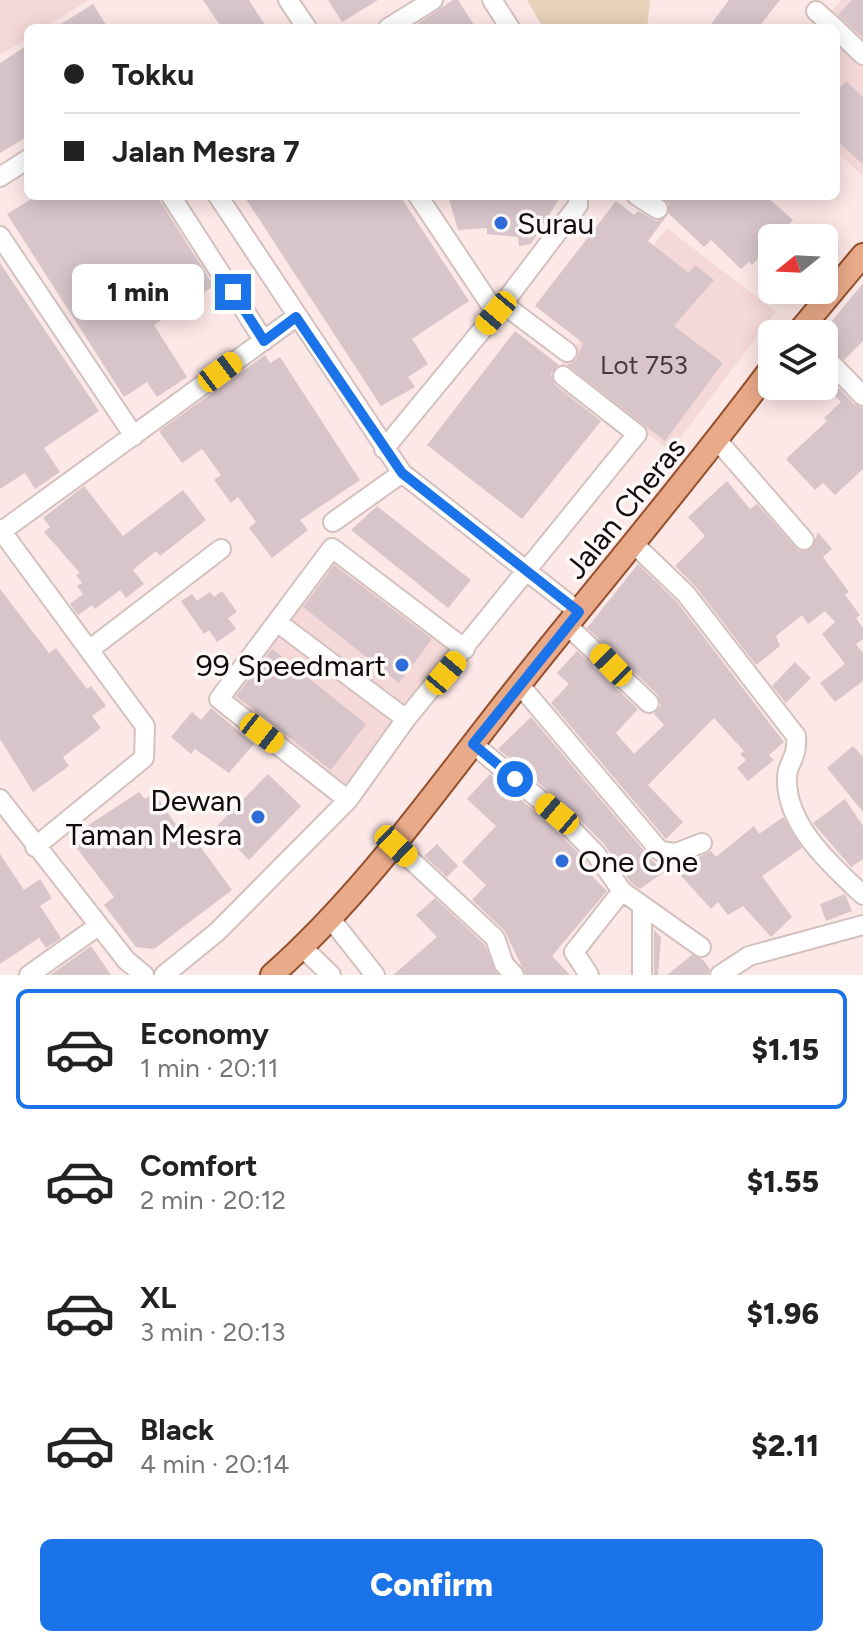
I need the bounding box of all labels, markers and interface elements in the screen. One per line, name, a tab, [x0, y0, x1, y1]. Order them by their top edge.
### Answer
text: Tokku	[112, 56, 194, 93]
text: Jalan Mesra 7	[112, 133, 300, 170]
place label: Surau	[517, 205, 594, 242]
marker: Surau	[492, 214, 510, 232]
north arrow	[758, 224, 838, 304]
map controls	[758, 224, 838, 400]
callout: 1 min	[73, 264, 205, 320]
route end	[215, 274, 251, 310]
text: 1 min	[107, 276, 169, 308]
car	[471, 287, 521, 339]
button: layers	[758, 320, 838, 400]
car	[194, 348, 246, 396]
house number: Lot 753	[600, 349, 688, 381]
street label: Jalan Cheras	[557, 430, 693, 586]
car	[586, 639, 636, 691]
place label: 99 Speedmart	[196, 647, 386, 684]
car	[421, 647, 471, 699]
marker: 99 Speedmart	[393, 656, 411, 674]
car	[236, 709, 288, 757]
route start	[497, 761, 533, 797]
place label: Dewan Taman Mesra	[66, 782, 242, 853]
car	[531, 789, 583, 839]
marker: Dewan Taman Mesra	[249, 808, 267, 826]
car	[370, 821, 422, 871]
place label: One One	[578, 843, 698, 880]
marker: One One	[553, 852, 571, 870]
icon: car	[44, 1013, 116, 1085]
text: Economy	[140, 1015, 269, 1052]
text: $1.15	[751, 1031, 819, 1068]
text: 1 min · 20:11	[140, 1052, 279, 1084]
icon: car	[44, 1145, 116, 1217]
text: Comfort	[140, 1147, 258, 1184]
text: $1.55	[747, 1163, 819, 1200]
text: 2 min · 20:12	[140, 1184, 286, 1216]
icon: car	[44, 1277, 116, 1349]
text: XL	[140, 1279, 176, 1316]
text: $1.96	[747, 1295, 819, 1332]
text: 3 min · 20:13	[140, 1316, 285, 1348]
icon: car	[44, 1409, 116, 1481]
text: Black	[140, 1411, 214, 1448]
text: $2.11	[751, 1427, 819, 1464]
text: 4 min · 20:14	[140, 1448, 289, 1480]
button: Confirm	[40, 1539, 823, 1631]

